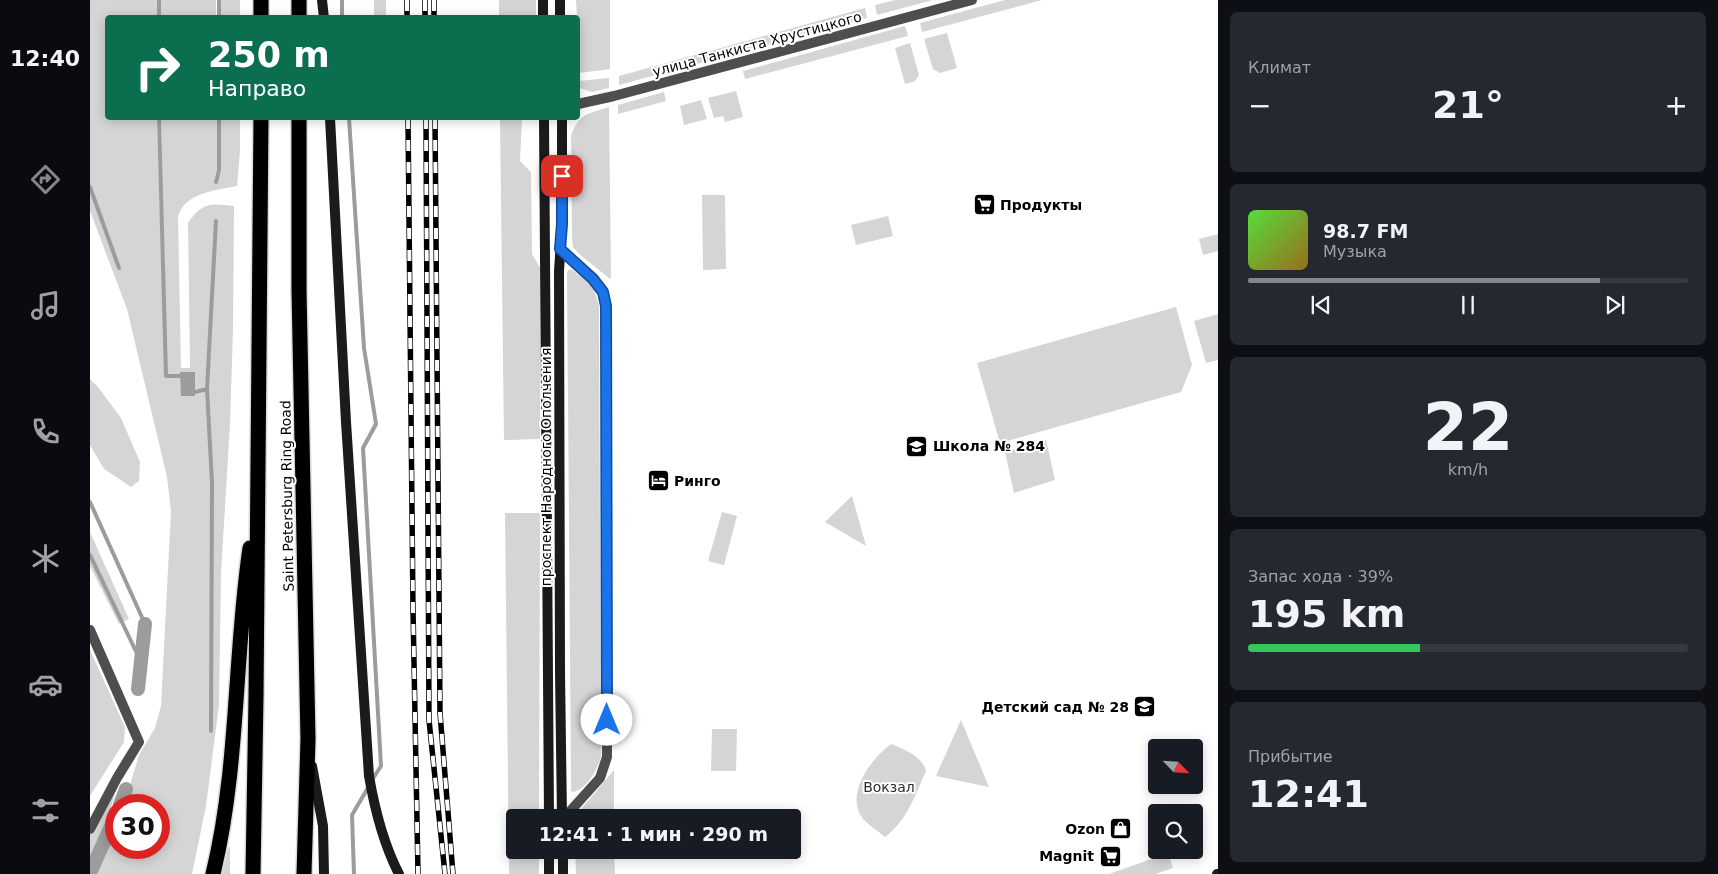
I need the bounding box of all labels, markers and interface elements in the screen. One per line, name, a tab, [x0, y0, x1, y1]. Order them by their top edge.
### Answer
street label: улица Танкиста Хрустицкого	[651, 8, 863, 80]
icon: right	[125, 35, 190, 100]
text: 250 m	[208, 35, 330, 75]
text: 12:40	[10, 46, 80, 71]
text: Климат	[1248, 58, 1311, 77]
text: Направо	[208, 76, 306, 101]
text: 21°	[1432, 83, 1504, 127]
text: −	[1248, 89, 1271, 122]
text: +	[1665, 89, 1688, 122]
pin	[541, 155, 583, 197]
icon: directions	[28, 162, 63, 197]
icon: arrive	[548, 162, 576, 190]
supermarket icon: Продукты	[972, 193, 996, 217]
place label: Продукты	[1000, 197, 1082, 213]
text: 98.7 FM	[1323, 220, 1408, 242]
text: Музыка	[1323, 242, 1387, 261]
icon: music	[28, 288, 63, 323]
icon: previous	[1307, 291, 1335, 319]
icon: pause	[1454, 291, 1482, 319]
icon: next	[1601, 291, 1629, 319]
street label: проспект Народного Ополчения	[538, 348, 554, 586]
text: 22	[1423, 390, 1513, 465]
street label: Saint Petersburg Ring Road	[277, 400, 297, 592]
icon: phone	[28, 414, 63, 449]
school or university icon: Школа № 284	[905, 434, 929, 458]
place label: Школа № 284	[933, 438, 1045, 454]
text: km/h	[1448, 460, 1488, 479]
hotel icon: Ринго	[646, 469, 670, 493]
place label: Ринго	[674, 473, 721, 489]
icon: climate	[28, 541, 63, 576]
text: Запас хода · 39%	[1248, 567, 1393, 586]
text: 195 km	[1248, 592, 1405, 636]
icon: car	[28, 667, 63, 702]
position arrow	[580, 693, 632, 745]
school or university icon: Детский сад № 28	[1133, 695, 1157, 719]
place label: Детский сад № 28	[982, 699, 1129, 715]
north arrow	[1148, 739, 1202, 794]
map controls	[1148, 739, 1203, 859]
text: Прибытие	[1248, 747, 1333, 766]
text: 12:41	[1248, 772, 1369, 816]
park label: Вокзал	[863, 779, 915, 795]
icon: filters	[28, 793, 63, 828]
speed limit sign: 30	[105, 794, 170, 859]
button: search	[1148, 804, 1203, 859]
shop icon: Ozon	[1109, 817, 1133, 841]
place label: Ozon	[1065, 821, 1105, 837]
text: 12:41 · 1 мин · 290 m	[539, 823, 768, 845]
supermarket icon: Magnit	[1098, 844, 1122, 868]
place label: Magnit	[1039, 848, 1094, 864]

